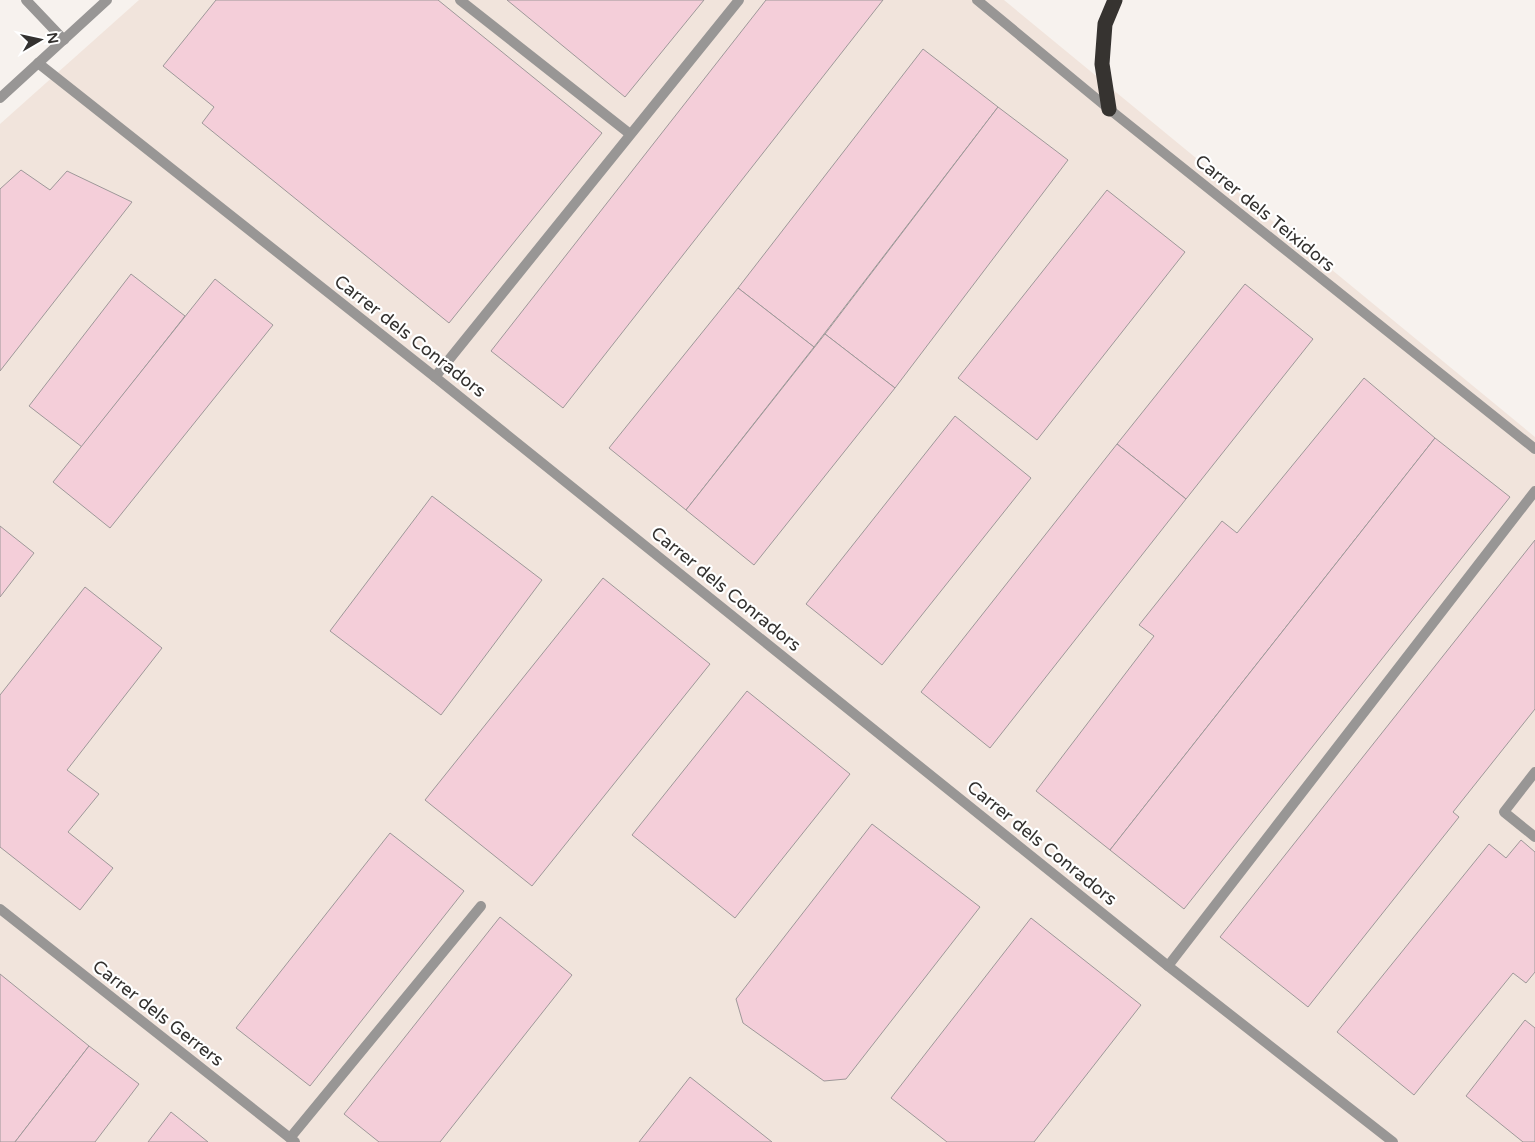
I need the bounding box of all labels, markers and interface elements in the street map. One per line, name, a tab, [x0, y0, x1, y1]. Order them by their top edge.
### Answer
north arrow	[15, 15, 65, 65]
text: N	[43, 31, 62, 45]
street label: Carrer dels Teixidors	[1191, 150, 1339, 276]
street label: Carrer dels Conradors	[330, 270, 490, 402]
street label: Carrer dels Conradors	[647, 522, 805, 656]
street label: Carrer dels Conradors	[963, 776, 1121, 910]
street label: Carrer dels Gerrers	[88, 955, 228, 1071]

